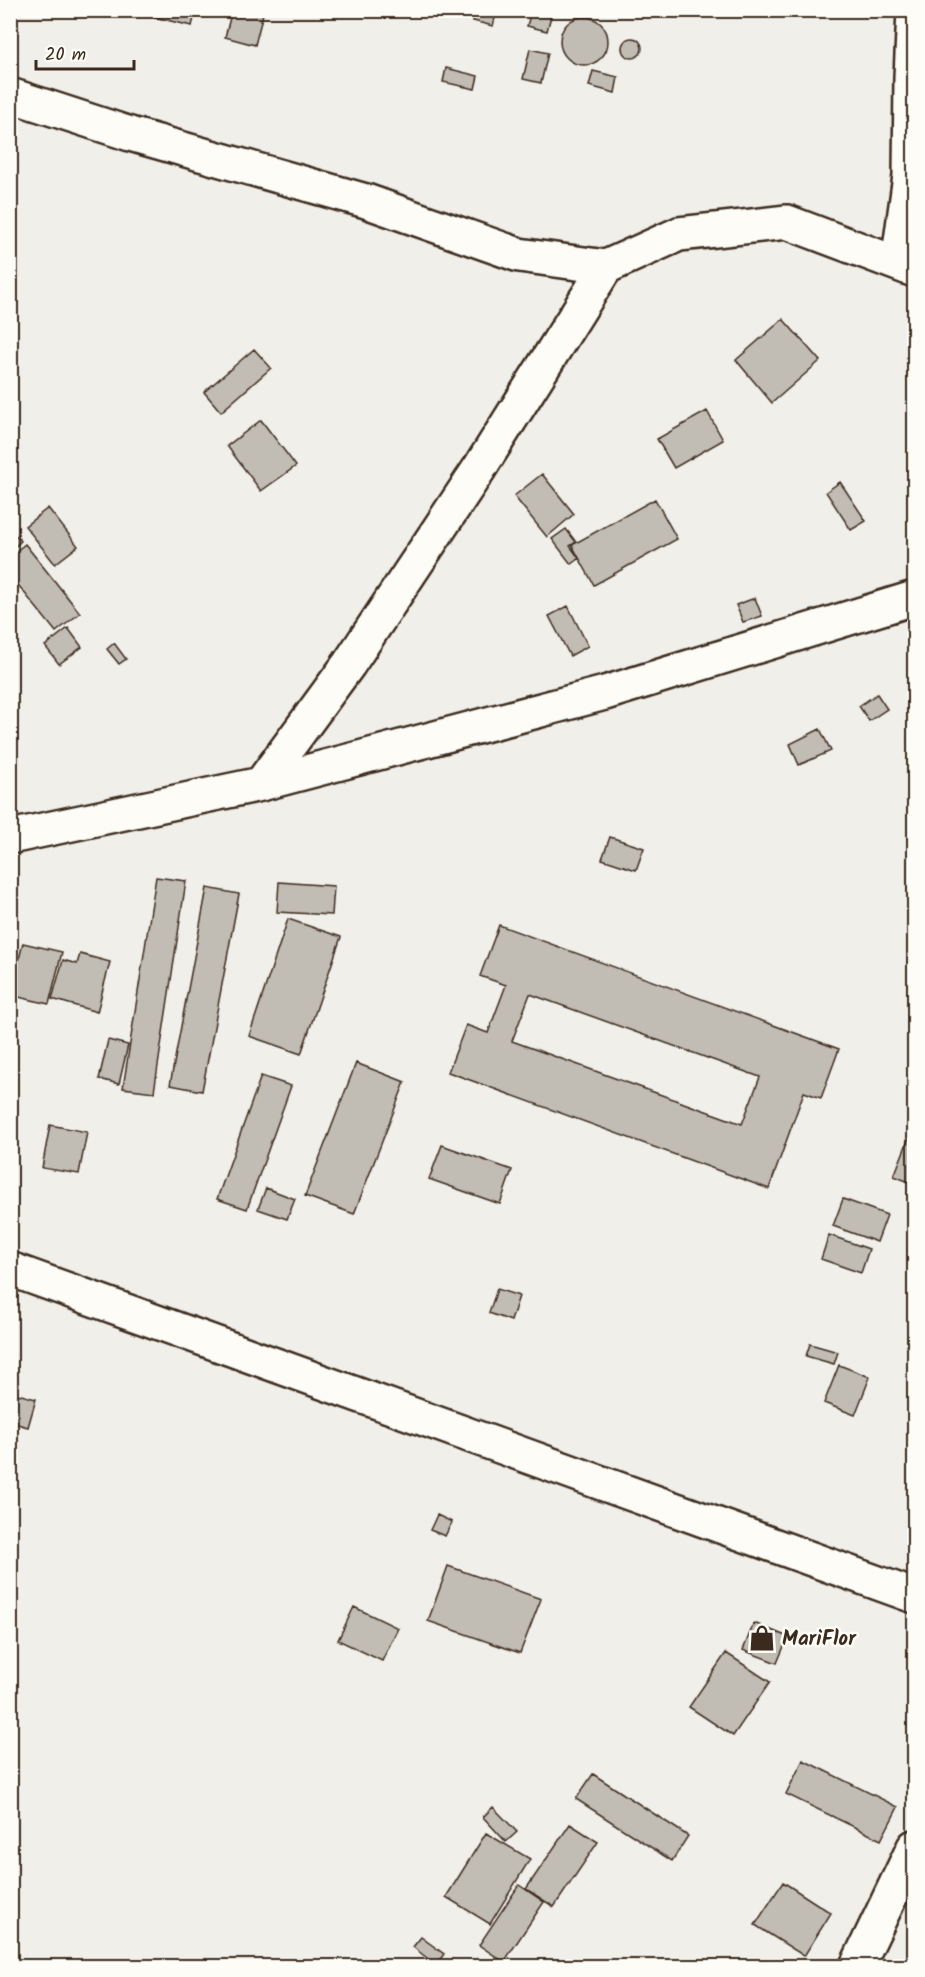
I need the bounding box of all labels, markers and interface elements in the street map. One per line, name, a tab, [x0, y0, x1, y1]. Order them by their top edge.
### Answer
scale bar	[36, 33, 134, 71]
text: 20 m	[45, 41, 86, 70]
shop icon: MariFlor	[747, 1623, 777, 1653]
place label: MariFlor	[782, 1623, 857, 1656]

